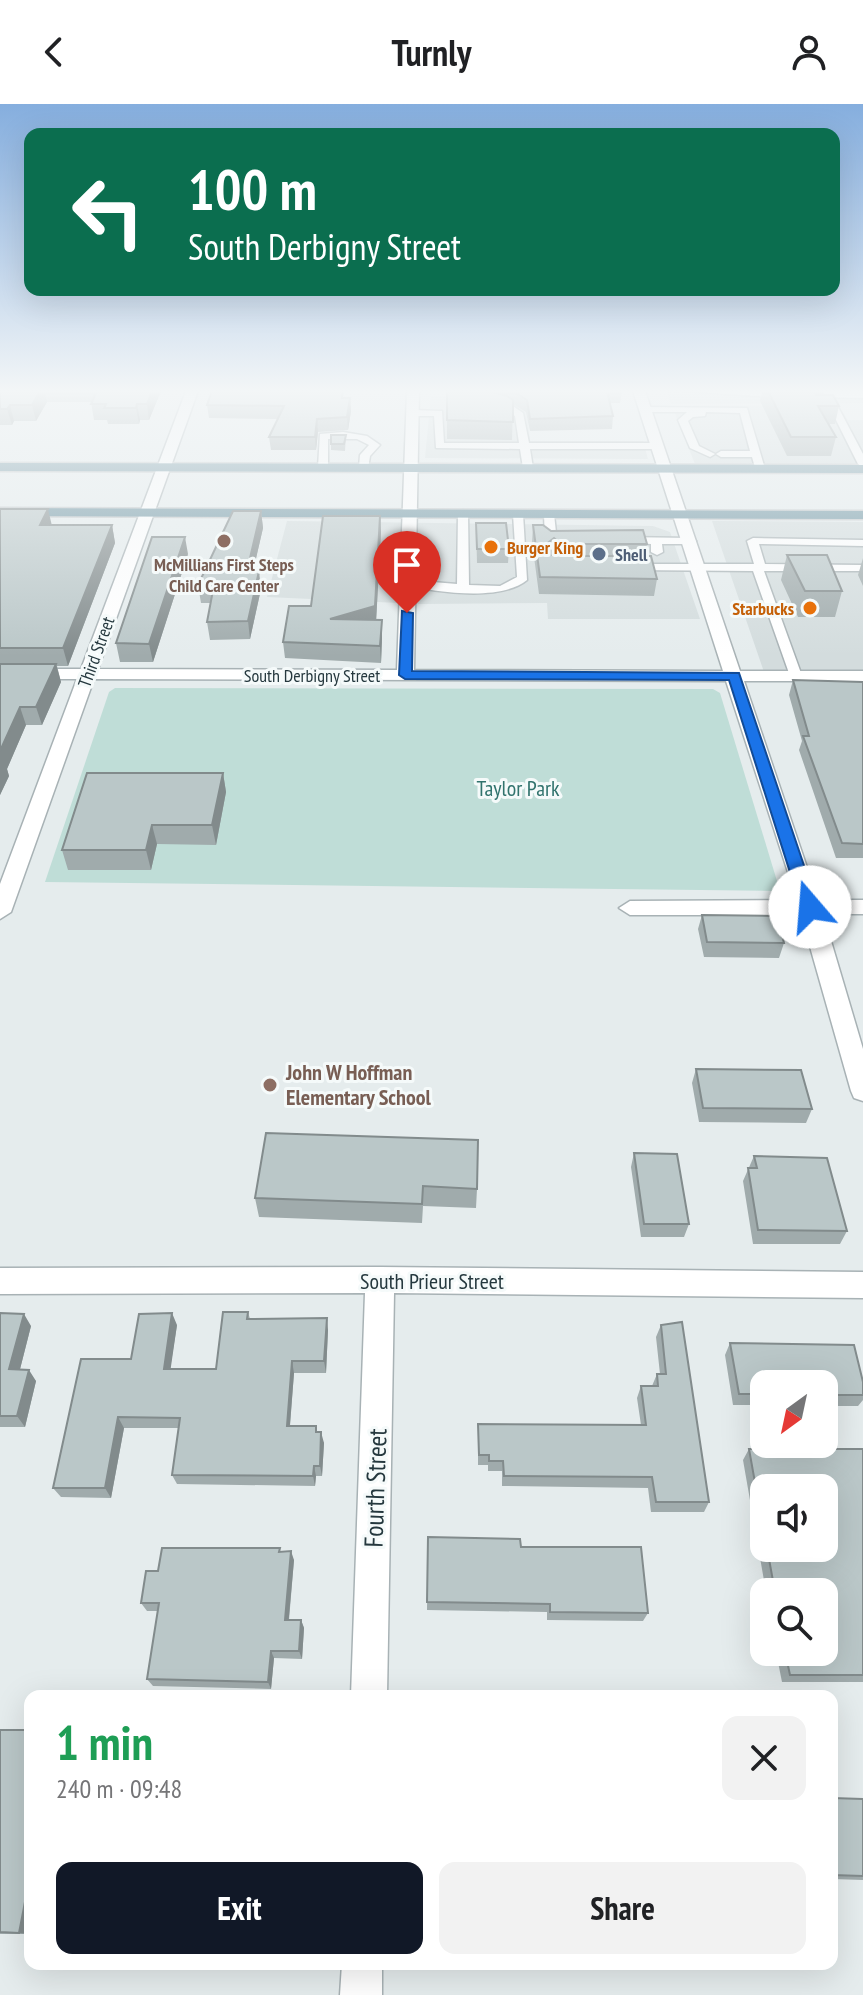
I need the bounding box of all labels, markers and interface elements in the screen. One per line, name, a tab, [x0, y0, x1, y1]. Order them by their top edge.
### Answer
text: Turnly	[392, 29, 471, 76]
icon: back	[32, 30, 76, 74]
icon: person	[787, 30, 831, 74]
text: 100 m	[188, 153, 317, 225]
icon: left	[56, 160, 160, 264]
text: South Derbigny Street	[188, 223, 461, 270]
pin	[373, 531, 441, 613]
marker: McMillians First Steps Child Care Center	[215, 532, 233, 550]
place label: Burger King	[507, 536, 583, 559]
marker: Burger King	[482, 538, 500, 556]
icon: arrive	[385, 543, 429, 587]
place label: Shell	[615, 543, 648, 566]
marker: Shell	[590, 545, 608, 563]
place label: McMillians First Steps Child Care Center	[154, 553, 294, 597]
place label: Starbucks	[732, 597, 794, 620]
marker: Starbucks	[801, 599, 819, 617]
street label: Third Street	[73, 613, 119, 691]
street label: South Derbigny Street	[244, 664, 380, 687]
park label: Taylor Park	[476, 774, 560, 802]
position arrow	[768, 865, 852, 949]
place label: John W Hoffman Elementary School	[285, 1058, 432, 1111]
marker: John W Hoffman Elementary School	[261, 1076, 279, 1094]
street label: South Prieur Street	[360, 1267, 504, 1295]
north arrow	[750, 1370, 838, 1458]
map controls	[750, 1370, 838, 1666]
street label: Fourth Street	[356, 1428, 394, 1548]
button: sound	[750, 1474, 838, 1562]
button: search	[750, 1578, 838, 1666]
text: 1 min	[56, 1711, 153, 1773]
button: close	[722, 1716, 806, 1800]
text: 240 m · 09:48	[56, 1772, 182, 1805]
button: Exit	[56, 1862, 423, 1954]
button: Share	[439, 1862, 806, 1954]

